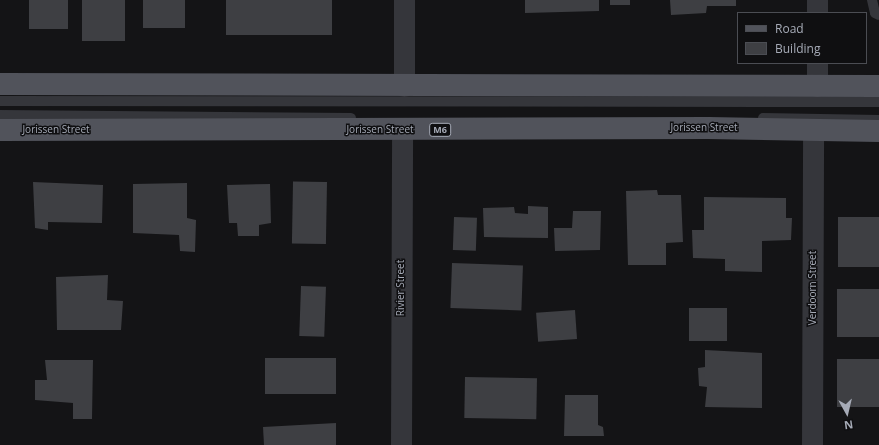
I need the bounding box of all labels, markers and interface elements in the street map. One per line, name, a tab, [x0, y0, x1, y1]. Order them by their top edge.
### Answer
legend	[737, 12, 867, 64]
text: Road	[775, 20, 804, 37]
text: Building	[775, 40, 820, 57]
street label: Jorissen Street	[670, 122, 738, 134]
road number: M6	[429, 123, 451, 137]
street label: Jorissen Street	[22, 124, 90, 136]
street label: Jorissen Street	[346, 124, 414, 136]
street label: Verdoorn Street	[807, 251, 819, 325]
street label: Rivier Street	[395, 260, 407, 316]
north arrow	[827, 393, 867, 433]
text: N	[843, 417, 854, 433]

